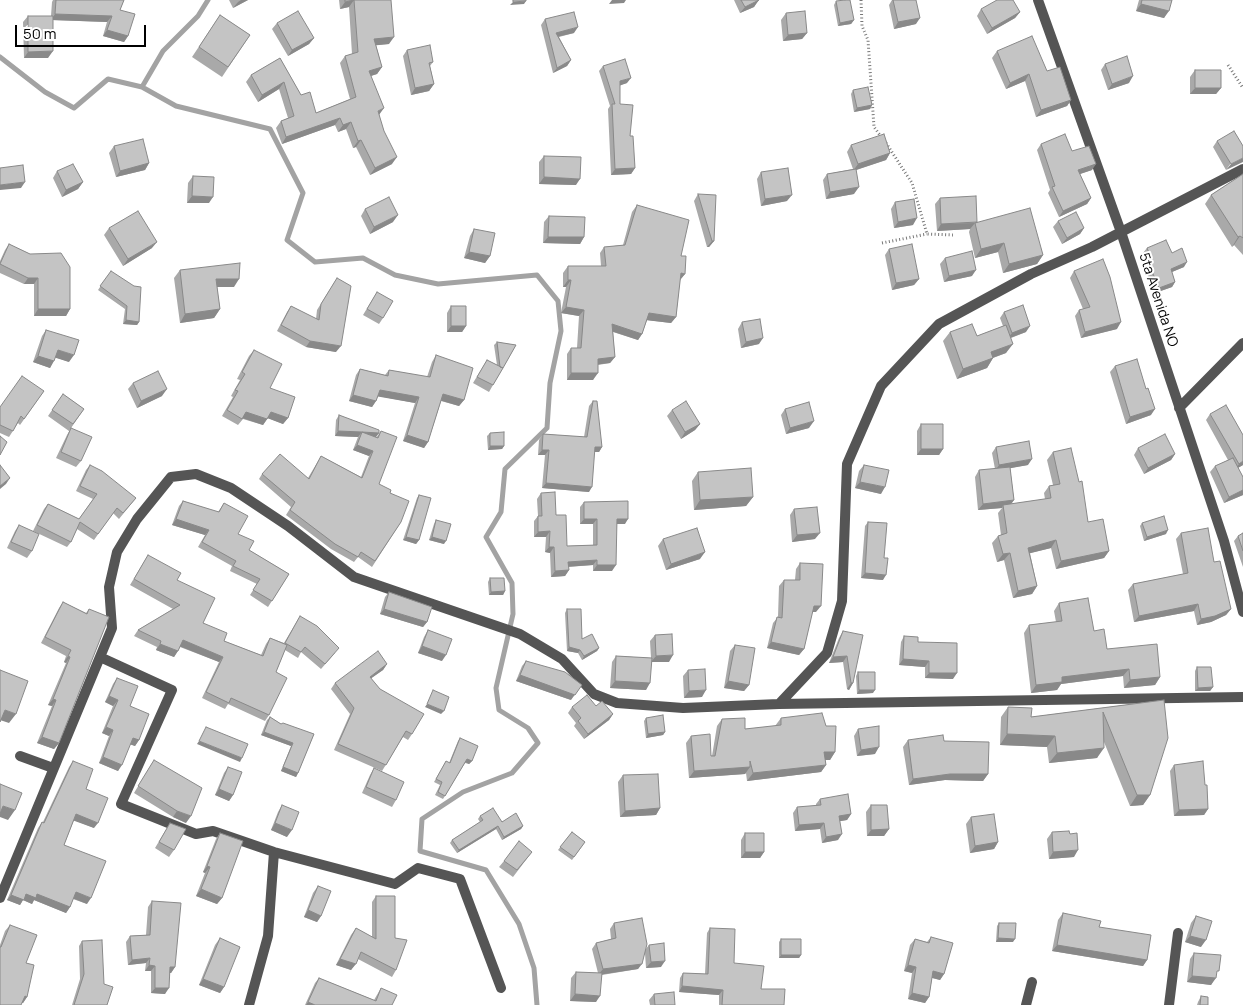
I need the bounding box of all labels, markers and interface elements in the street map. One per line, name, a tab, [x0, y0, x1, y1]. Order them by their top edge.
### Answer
scale bar	[18, 15, 149, 47]
text: 50 m	[23, 23, 57, 44]
street label: 5ta Avenida NO	[1135, 251, 1181, 349]

